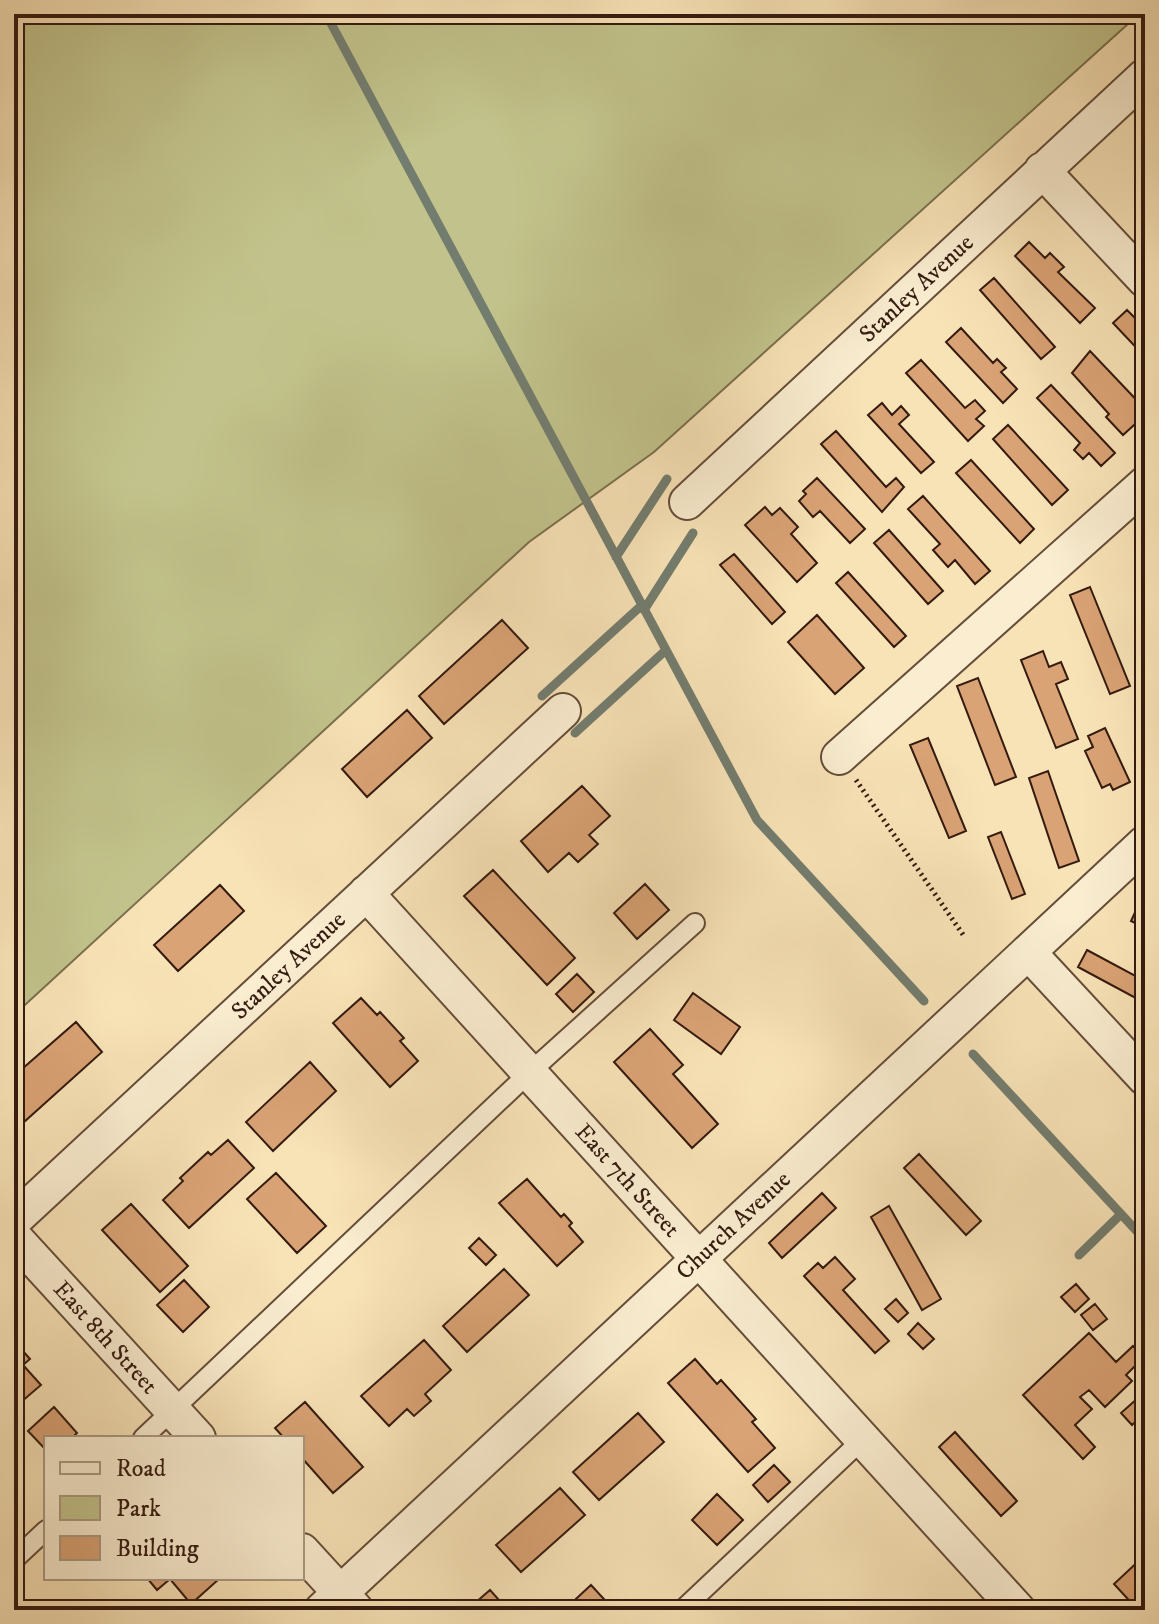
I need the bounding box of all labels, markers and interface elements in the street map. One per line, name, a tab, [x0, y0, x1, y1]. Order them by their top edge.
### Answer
street label: Stanley Avenue	[853, 228, 980, 349]
street label: Stanley Avenue	[225, 905, 352, 1026]
street label: East 7th Street	[568, 1118, 686, 1244]
street label: Church Avenue	[670, 1165, 797, 1287]
street label: East 8th Street	[47, 1275, 164, 1401]
legend	[44, 1436, 304, 1580]
text: Road	[116, 1454, 166, 1484]
text: Park	[116, 1494, 161, 1524]
text: Building	[116, 1534, 199, 1564]

